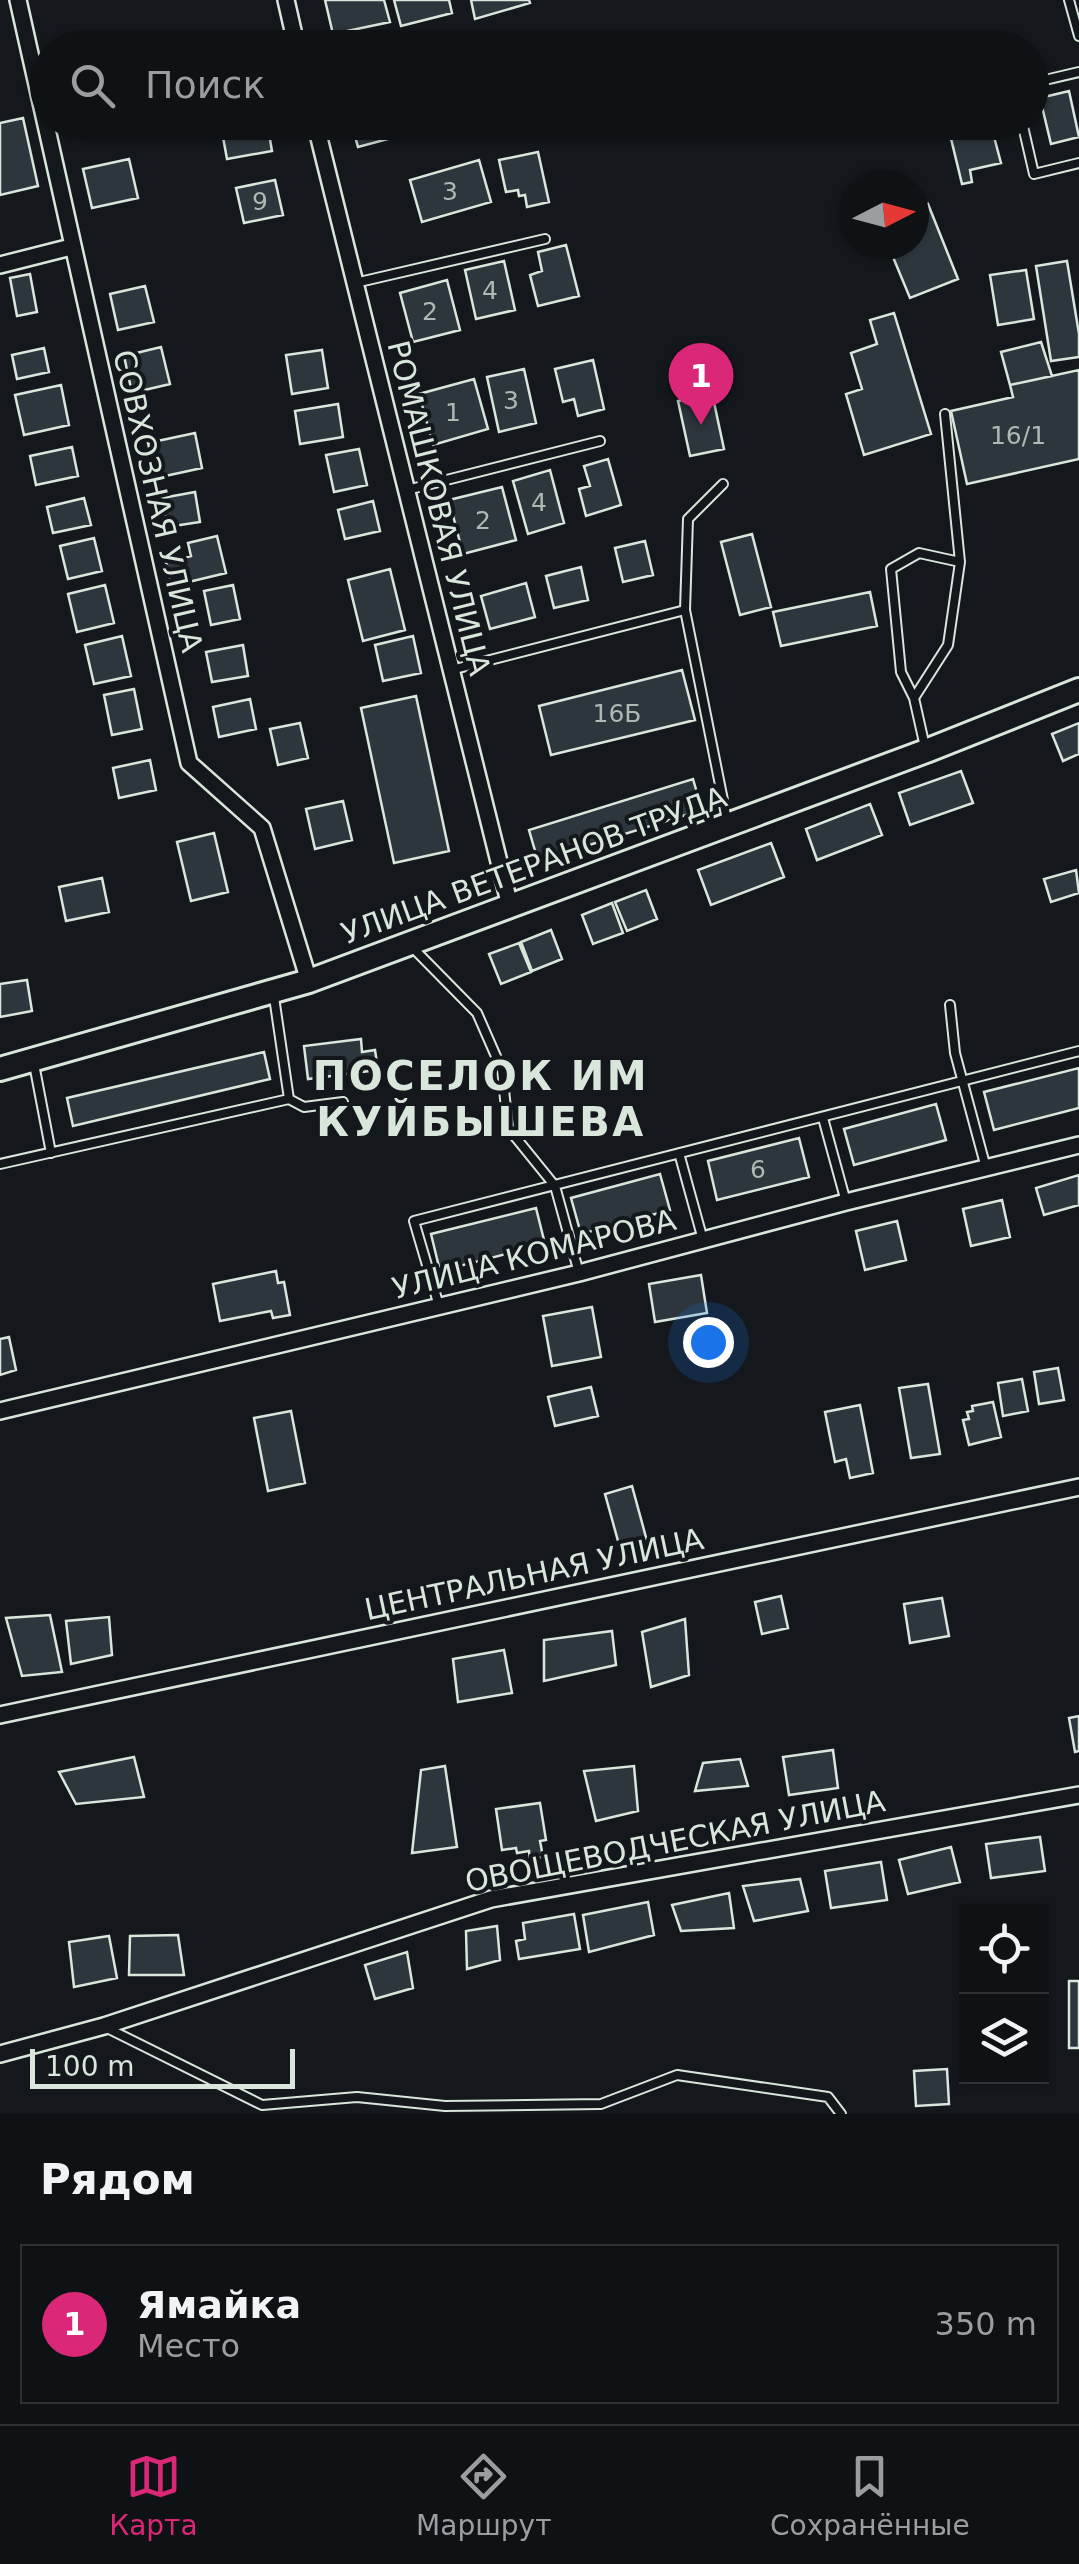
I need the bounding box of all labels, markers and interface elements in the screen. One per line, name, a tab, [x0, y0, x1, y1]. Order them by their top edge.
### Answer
search box	[30, 30, 1049, 140]
icon: search	[65, 58, 120, 113]
text: Поиск	[145, 63, 265, 107]
north arrow	[839, 170, 929, 260]
house number: 3	[442, 177, 458, 206]
house number: 9	[252, 187, 268, 216]
house number: 4	[482, 276, 498, 305]
house number: 2	[422, 297, 438, 326]
street label: РОМАШКОВАЯ УЛИЦА	[380, 337, 498, 679]
pin: 1	[668, 342, 734, 425]
street label: СОВХОЗНАЯ УЛИЦА	[106, 346, 210, 656]
house number: 3	[503, 386, 519, 415]
house number: 1	[445, 398, 461, 427]
house number: 16/1	[990, 421, 1046, 450]
house number: 4	[531, 488, 547, 517]
house number: 2	[475, 506, 491, 535]
house number: 16Б	[593, 699, 641, 728]
street label: УЛИЦА ВЕТЕРАНОВ ТРУДА	[337, 779, 732, 951]
district label: ПОСЕЛОК ИМ КУЙБЫШЕВА	[313, 1053, 649, 1145]
house number: 6	[750, 1155, 766, 1184]
street label: УЛИЦА КОМАРОВА	[389, 1202, 680, 1306]
your location	[683, 1317, 734, 1368]
street label: ЦЕНТРАЛЬНАЯ УЛИЦА	[361, 1521, 707, 1627]
street label: ОВОЩЕВОДЧЕСКАЯ УЛИЦА	[462, 1783, 888, 1899]
map controls	[959, 1904, 1049, 2084]
button: locate	[959, 1904, 1049, 1994]
button: layers	[959, 1994, 1049, 2084]
scale bar	[30, 2044, 295, 2088]
text: 100 m	[45, 2050, 135, 2083]
text: Рядом	[40, 2155, 195, 2204]
text: Ямайка	[137, 2283, 301, 2327]
text: 1	[63, 2305, 86, 2343]
text: 350 m	[935, 2305, 1037, 2343]
text: Место	[137, 2327, 240, 2365]
tab: Карта	[109, 2449, 198, 2542]
tab: Маршрут	[416, 2449, 551, 2542]
tab: Сохранённые	[770, 2449, 970, 2542]

